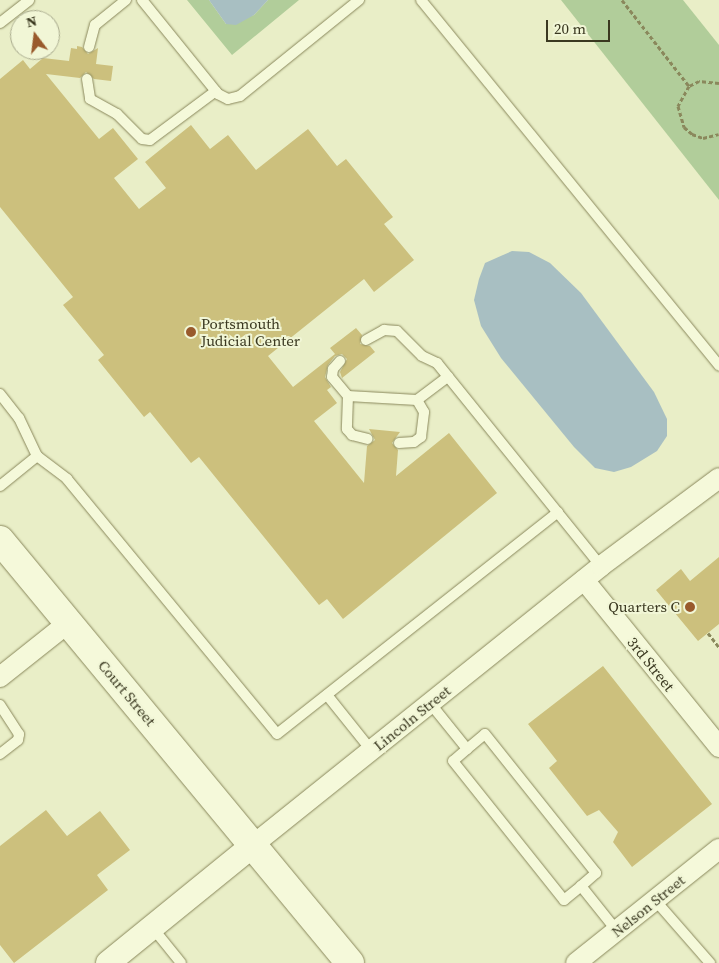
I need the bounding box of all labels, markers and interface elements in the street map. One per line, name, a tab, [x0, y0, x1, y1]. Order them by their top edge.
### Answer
north arrow	[10, 10, 60, 60]
text: N	[24, 10, 39, 32]
scale bar	[549, 10, 613, 42]
text: 20 m	[554, 18, 586, 39]
place label: Portsmouth Judicial Center	[201, 314, 300, 349]
marker: Portsmouth Judicial Center	[185, 326, 197, 338]
place label: Quarters C	[608, 598, 680, 616]
marker: Quarters C	[684, 601, 696, 613]
street label: 3rd Street	[624, 633, 678, 695]
street label: Court Street	[94, 657, 160, 729]
street label: Lincoln Street	[370, 682, 454, 754]
street label: Nelson Street	[608, 871, 688, 941]

